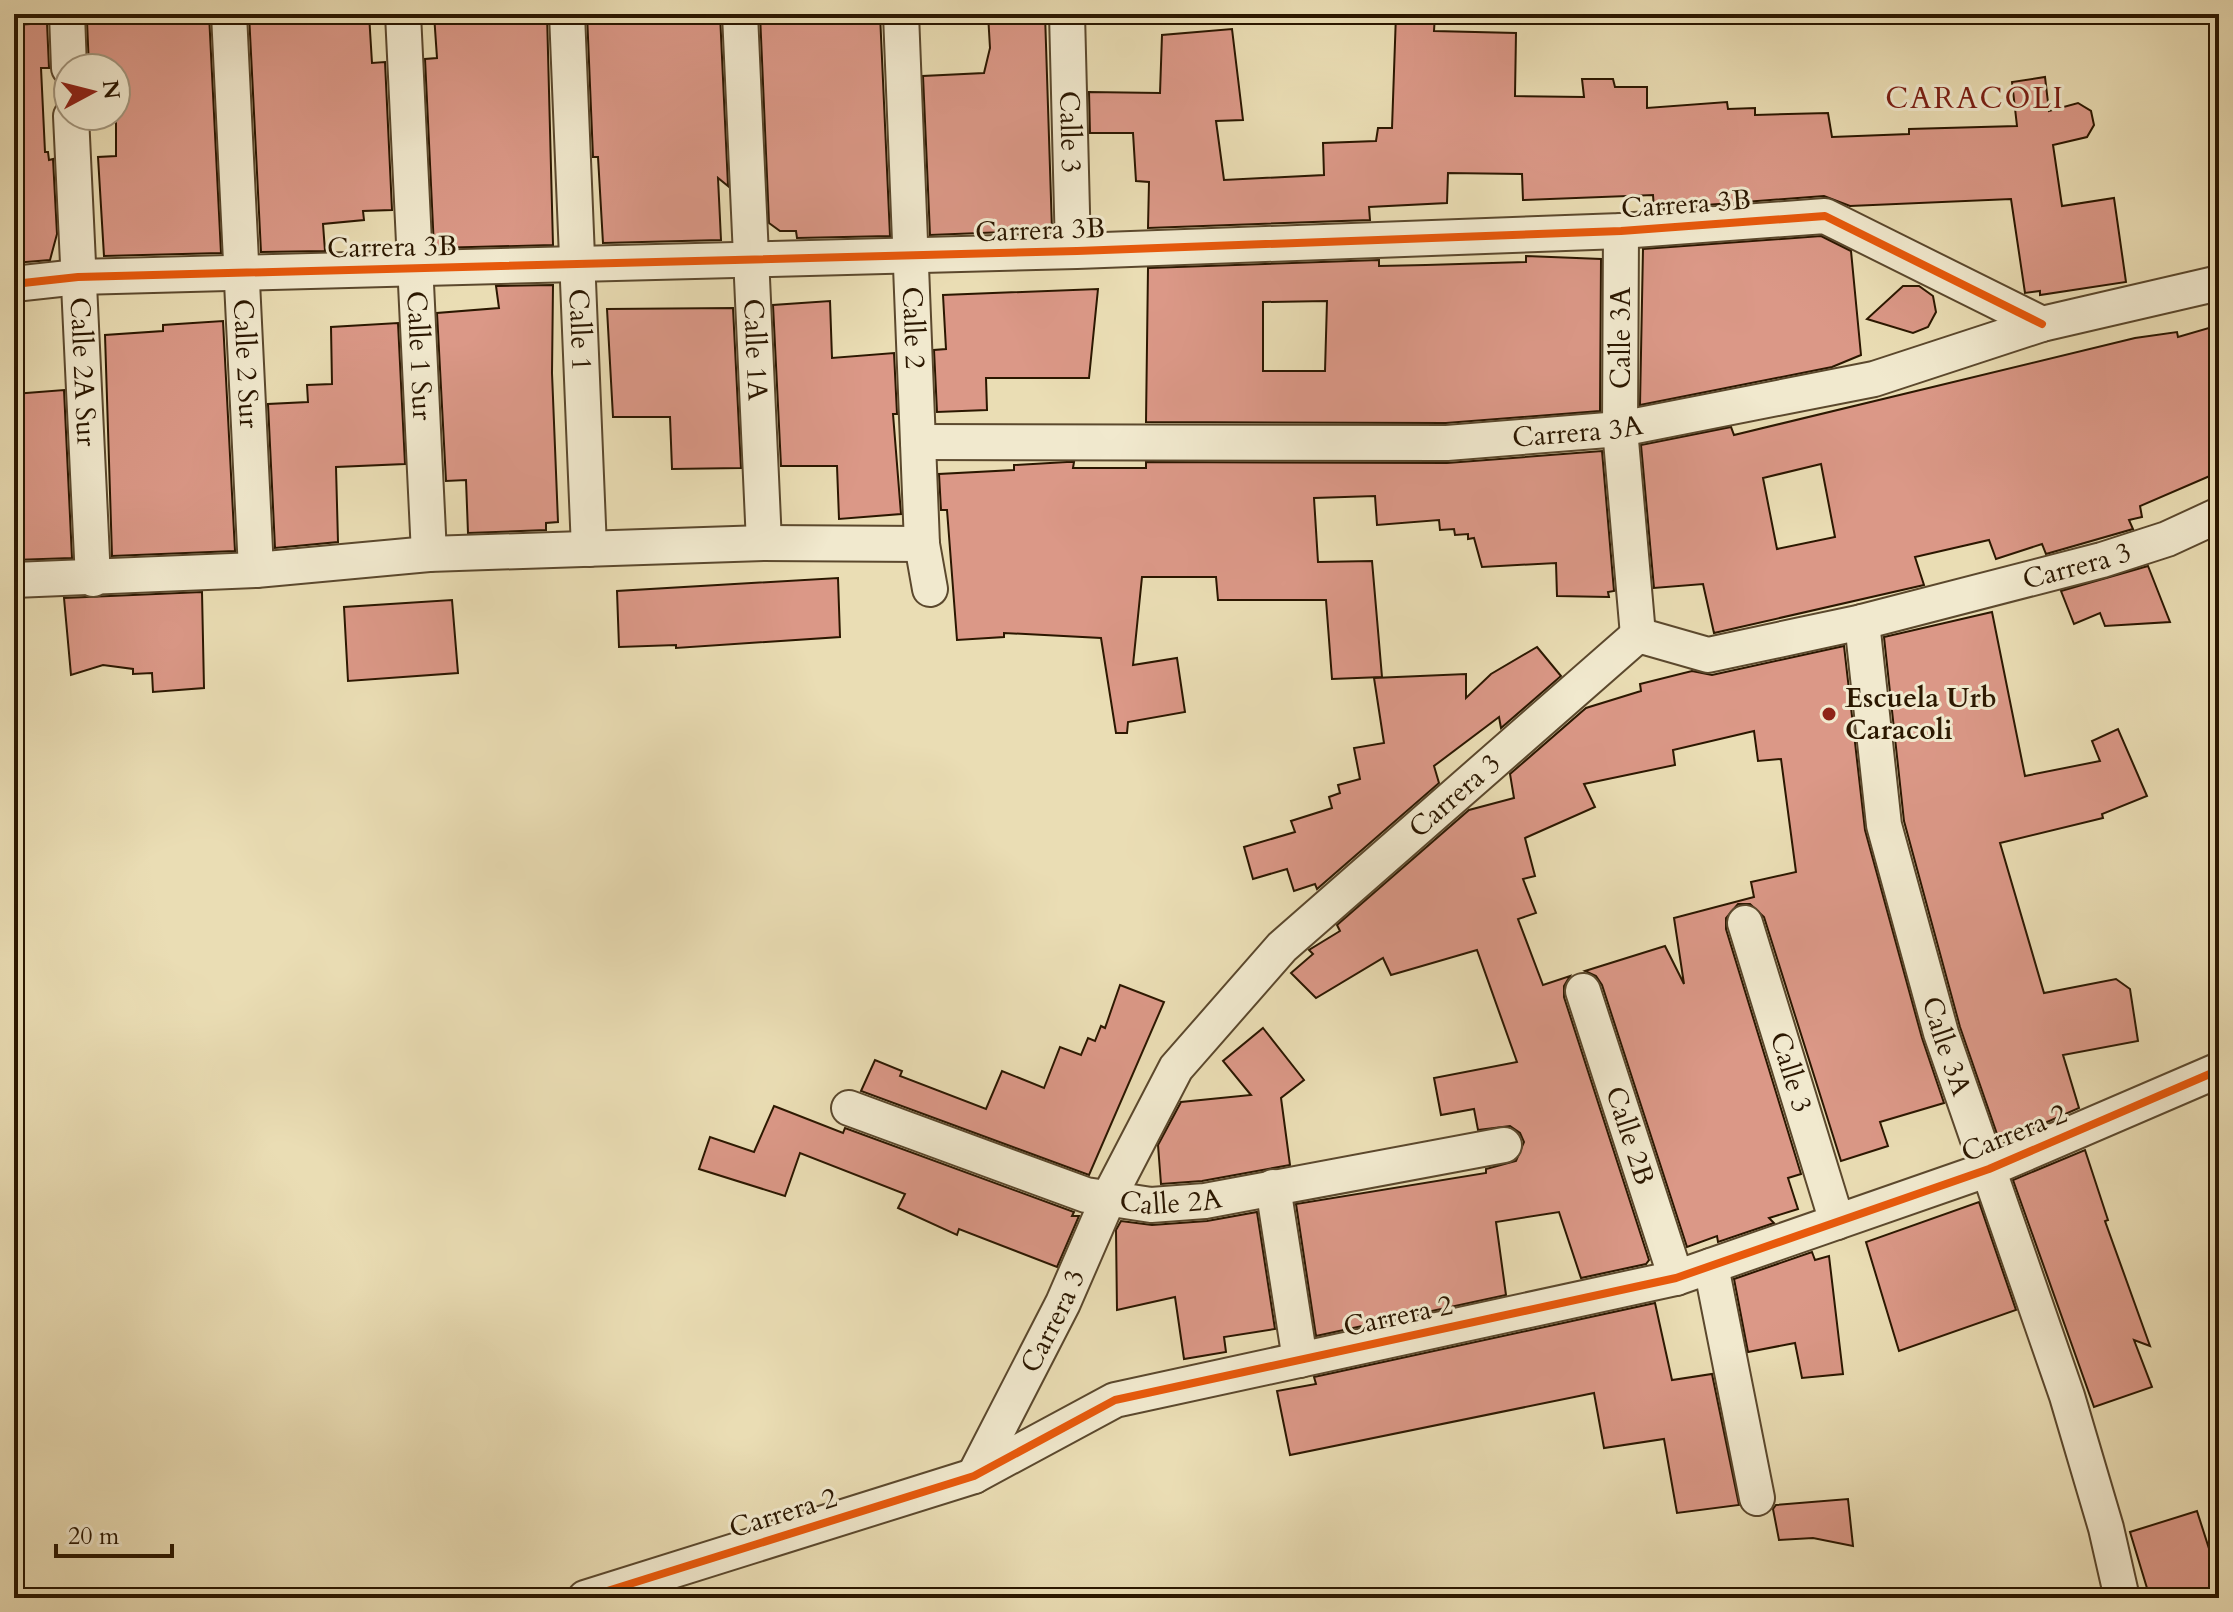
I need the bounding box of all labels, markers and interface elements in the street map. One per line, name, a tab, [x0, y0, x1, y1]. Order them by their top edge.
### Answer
north arrow	[52, 52, 132, 132]
text: N	[95, 78, 127, 101]
district label: CARACOLI	[1885, 78, 2065, 119]
street label: Calle 3	[1050, 90, 1090, 174]
street label: Carrera 3B	[1620, 181, 1752, 227]
street label: Carrera 3B	[974, 209, 1106, 251]
street label: Carrera 3B	[327, 227, 457, 267]
street label: Calle 2	[893, 286, 934, 370]
street label: Calle 3A	[1602, 287, 1640, 389]
street label: Calle 1	[559, 288, 601, 372]
street label: Calle 1 Sur	[397, 290, 442, 422]
street label: Calle 2A Sur	[61, 296, 106, 448]
street label: Calle 2 Sur	[224, 298, 268, 430]
street label: Calle 1A	[734, 298, 777, 402]
street label: Carrera 3A	[1511, 406, 1646, 457]
street label: Carrera 3	[2019, 533, 2136, 599]
place label: Escuela Urb Caracoli	[1845, 679, 1997, 749]
marker: Escuela Urb Caracoli	[1820, 705, 1838, 723]
street label: Carrera 3	[1401, 745, 1509, 846]
street label: Calle 3A	[1913, 992, 1980, 1101]
street label: Calle 3	[1761, 1027, 1821, 1117]
street label: Calle 2B	[1596, 1082, 1664, 1190]
street label: Carrera 2	[1956, 1095, 2072, 1171]
street label: Calle 2A	[1117, 1179, 1225, 1224]
street label: Carrera 3	[1011, 1263, 1094, 1379]
street label: Carrera 2	[1340, 1286, 1456, 1346]
street label: Carrera 2	[724, 1479, 842, 1547]
scale bar	[56, 1508, 172, 1558]
text: 20 m	[68, 1520, 120, 1553]

